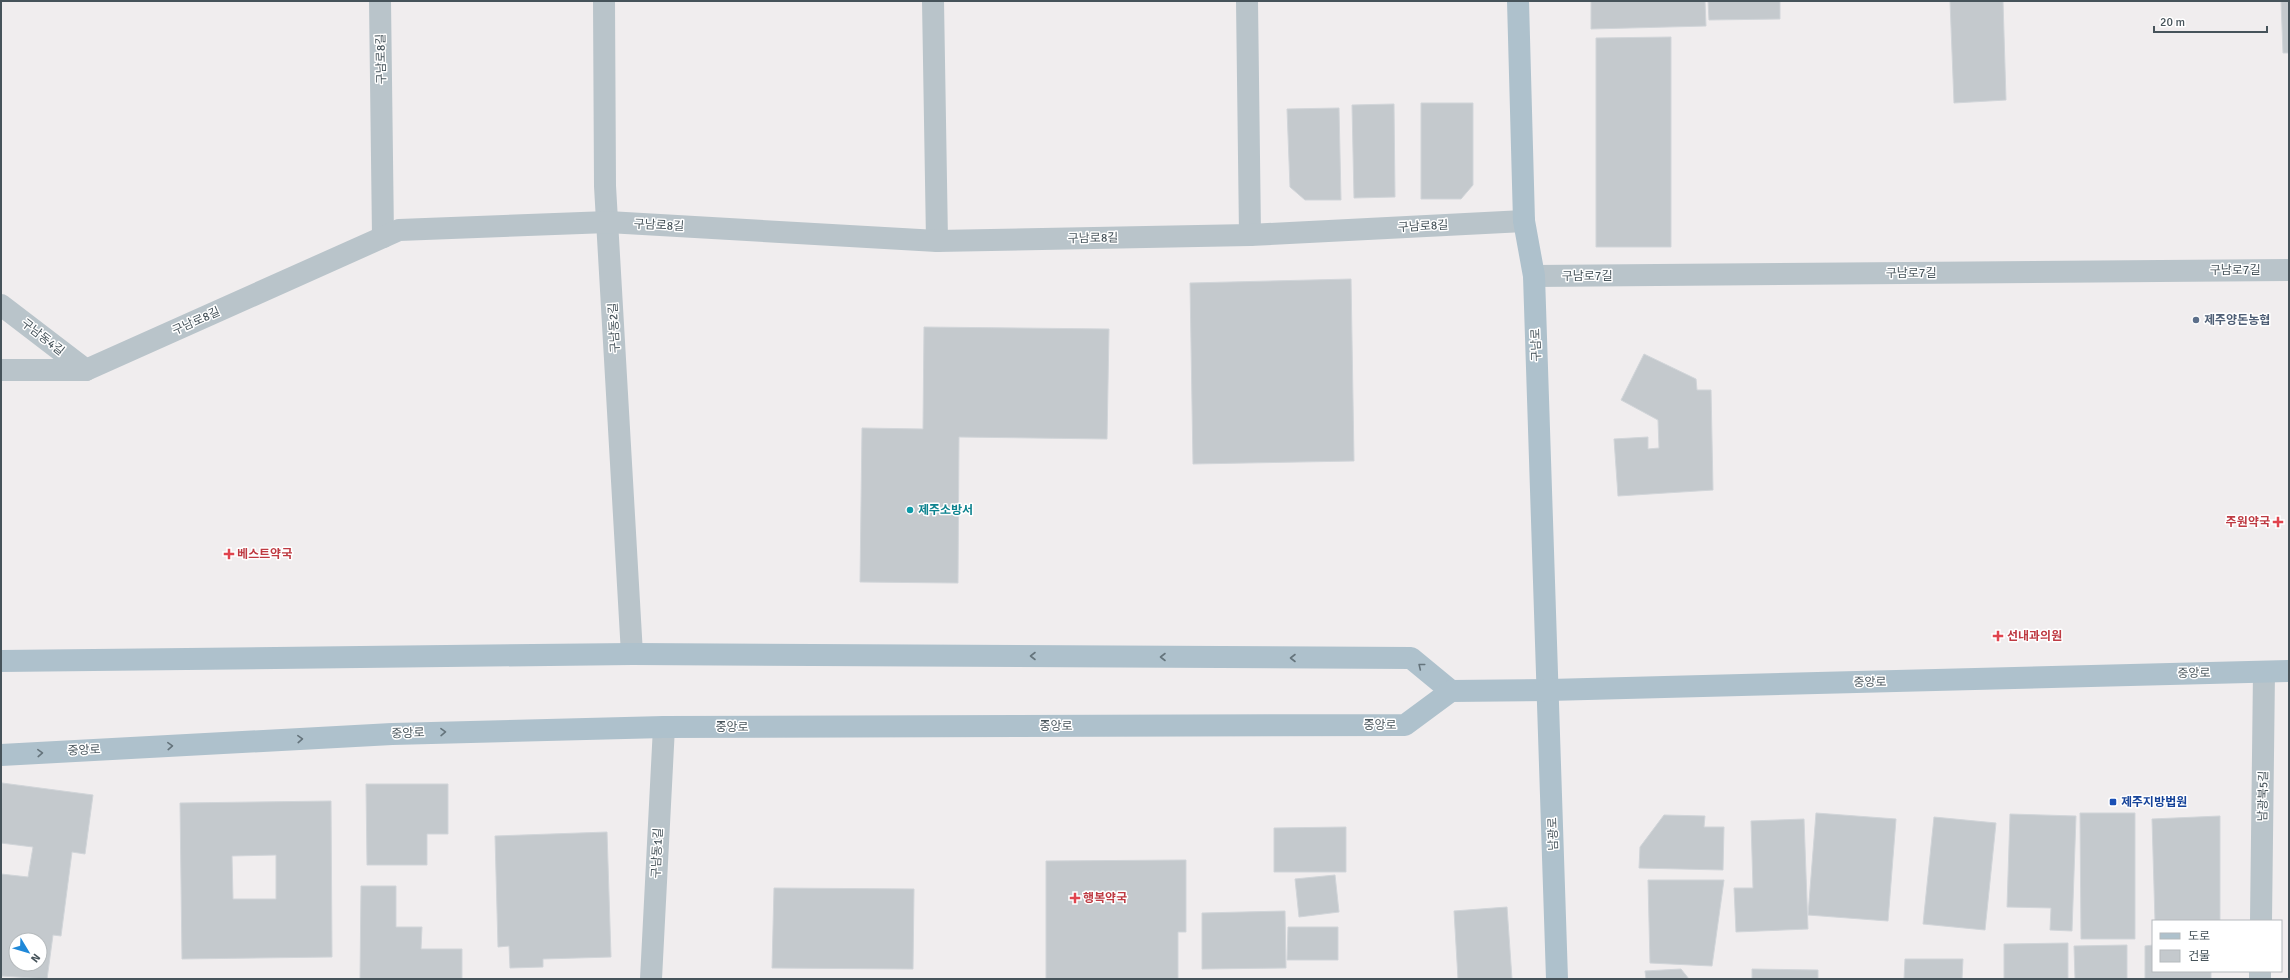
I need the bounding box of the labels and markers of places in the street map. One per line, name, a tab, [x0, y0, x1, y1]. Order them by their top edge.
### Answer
place label: 제주양돈농협	[2204, 313, 2270, 328]
marker: 제주양돈농협	[2191, 315, 2201, 325]
place label: 제주소방서	[918, 503, 973, 518]
marker: 제주소방서	[905, 505, 915, 515]
place label: 주원약국	[2226, 515, 2270, 530]
marker: 주원약국	[2273, 517, 2283, 527]
place label: 베스트약국	[237, 547, 292, 562]
marker: 베스트약국	[224, 549, 234, 559]
place label: 선내과의원	[2007, 629, 2062, 644]
marker: 선내과의원	[1992, 630, 2004, 642]
place label: 제주지방법원	[2121, 795, 2187, 810]
marker: 제주지방법원	[2108, 797, 2118, 807]
place label: 행복약국	[1083, 891, 1127, 906]
marker: 행복약국	[1070, 893, 1080, 903]

